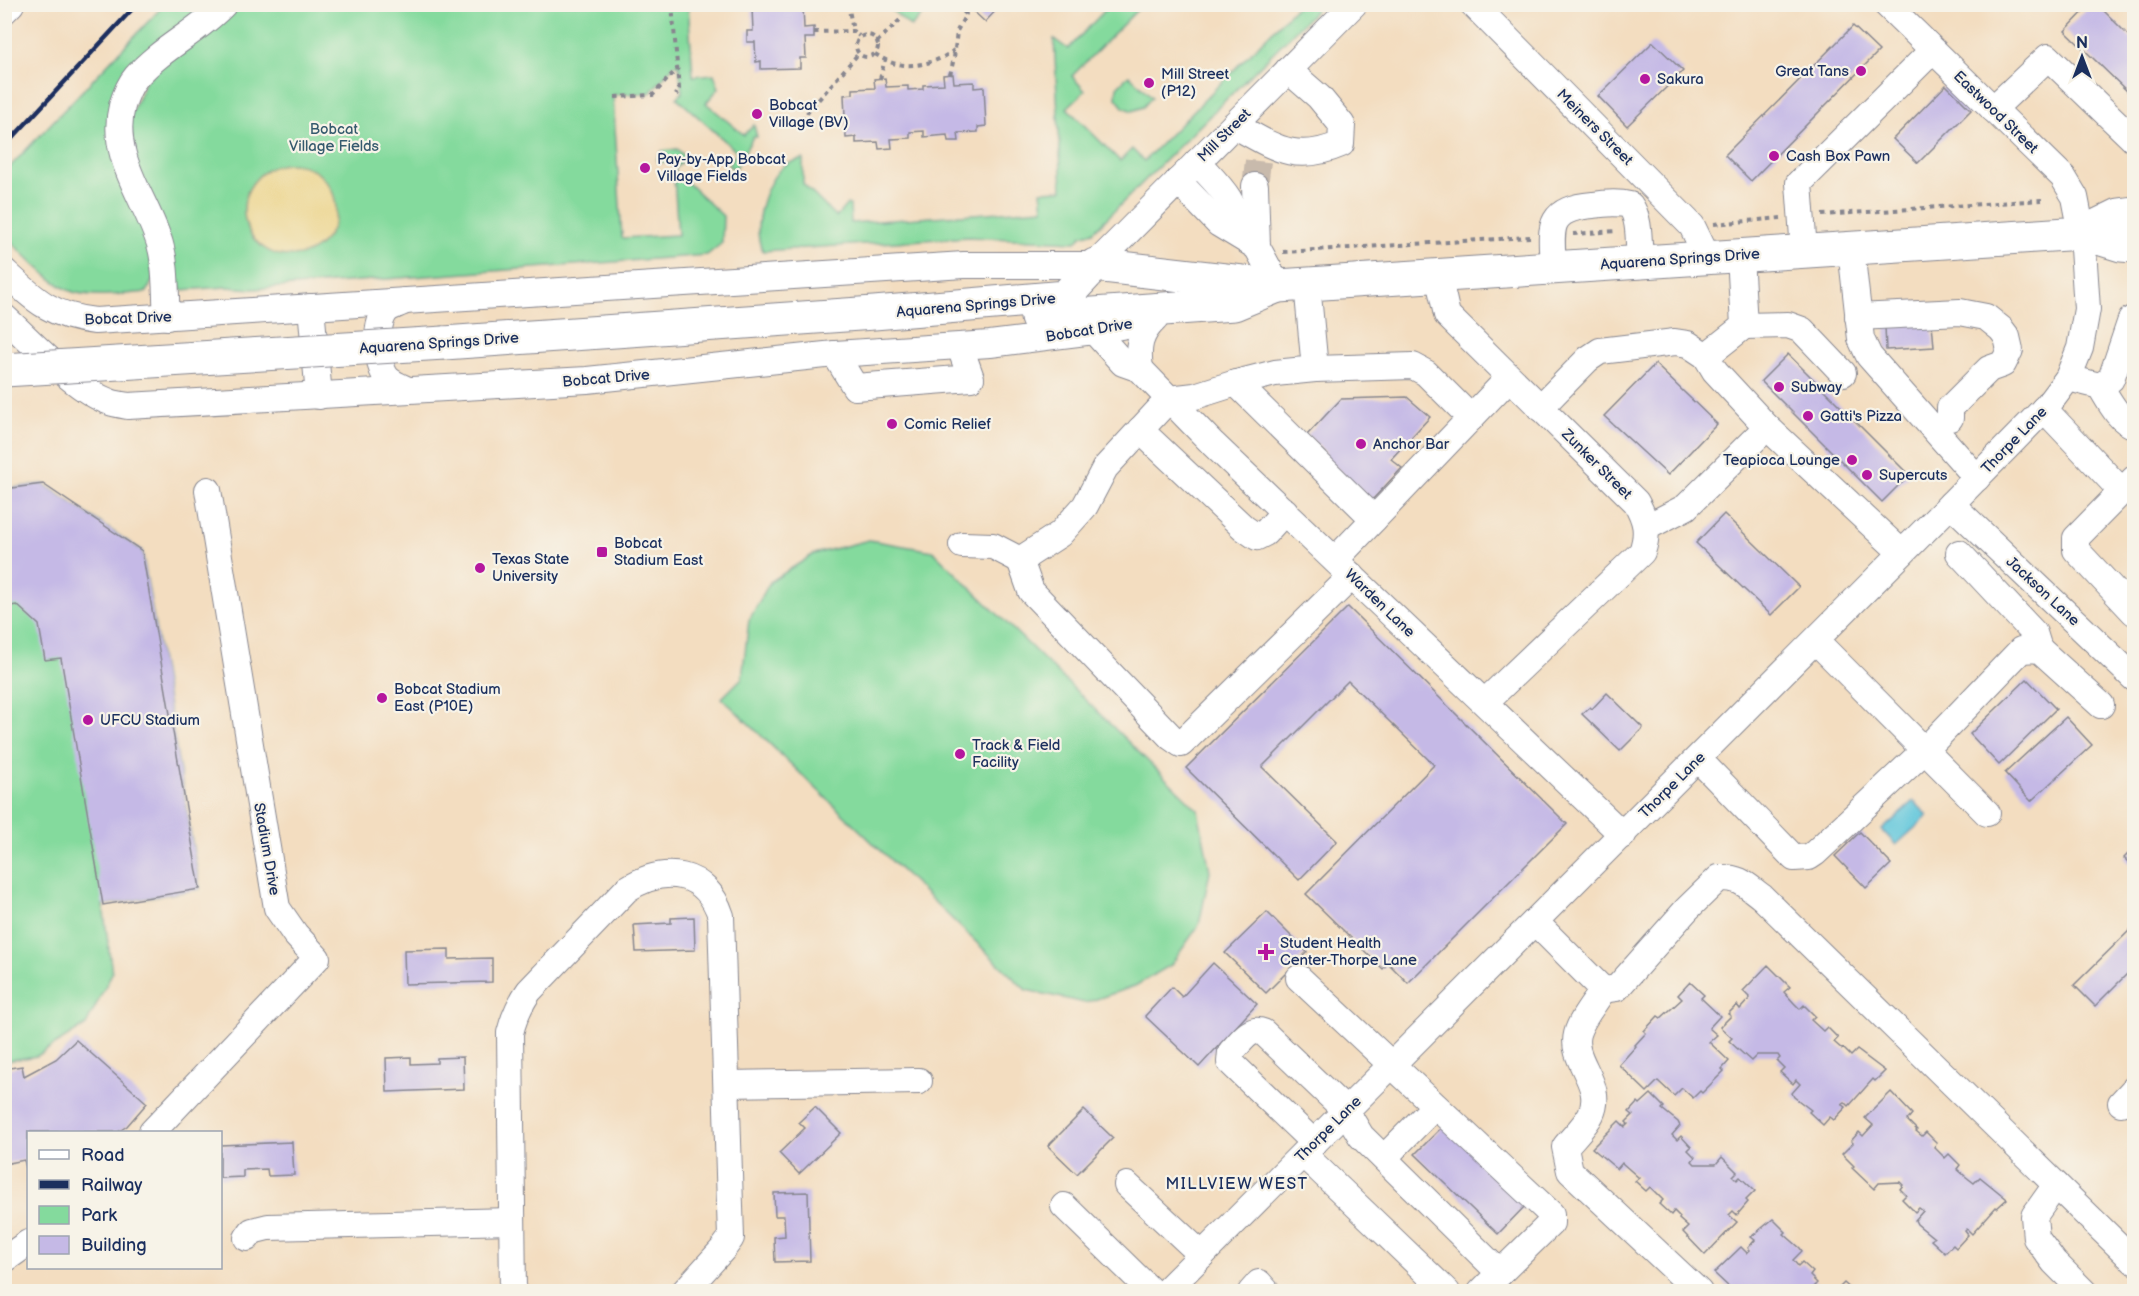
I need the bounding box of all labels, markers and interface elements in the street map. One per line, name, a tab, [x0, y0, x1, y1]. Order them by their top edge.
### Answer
north arrow	[2052, 27, 2112, 87]
text: N	[2076, 34, 2088, 53]
place label: Great Tans	[1775, 62, 1850, 81]
marker: Great Tans	[1854, 64, 1868, 78]
place label: Mill Street (P12)	[1161, 65, 1229, 101]
street label: Eastwood Street	[1949, 67, 2042, 158]
place label: Sakura	[1657, 70, 1704, 89]
marker: Sakura	[1638, 72, 1652, 86]
marker: Mill Street (P12)	[1142, 76, 1156, 90]
street label: Meiners Street	[1552, 85, 1637, 170]
place label: Bobcat Village (BV)	[769, 96, 848, 132]
street label: Mill Street	[1194, 104, 1255, 166]
marker: Bobcat Village (BV)	[750, 107, 764, 121]
park label: Bobcat Village Fields	[289, 120, 380, 156]
place label: Cash Box Pawn	[1786, 147, 1890, 166]
marker: Cash Box Pawn	[1767, 149, 1781, 163]
place label: Pay-by-App Bobcat Village Fields	[657, 150, 786, 186]
marker: Pay-by-App Bobcat Village Fields	[638, 161, 652, 175]
street label: Aquarena Springs Drive	[1600, 244, 1760, 275]
street label: Aquarena Springs Drive	[896, 289, 1057, 322]
street label: Bobcat Drive	[84, 307, 172, 330]
street label: Bobcat Drive	[1044, 314, 1134, 347]
street label: Aquarena Springs Drive	[359, 328, 519, 359]
street label: Bobcat Drive	[562, 365, 651, 392]
place label: Subway	[1791, 378, 1842, 397]
marker: Subway	[1772, 380, 1786, 394]
street label: Thorpe Lane	[1977, 403, 2051, 478]
place label: Gatti's Pizza	[1820, 407, 1902, 426]
marker: Gatti's Pizza	[1801, 409, 1815, 423]
place label: Comic Relief	[904, 415, 991, 434]
marker: Comic Relief	[885, 417, 899, 431]
street label: Zunker Street	[1557, 424, 1636, 504]
place label: Anchor Bar	[1373, 435, 1450, 454]
marker: Anchor Bar	[1354, 437, 1368, 451]
place label: Teapioca Lounge	[1723, 451, 1840, 470]
marker: Teapioca Lounge	[1845, 453, 1859, 467]
place label: Supercuts	[1879, 466, 1948, 485]
marker: Supercuts	[1860, 468, 1874, 482]
place label: Bobcat Stadium East	[614, 534, 703, 570]
marker: Bobcat Stadium East	[595, 545, 609, 559]
place label: Texas State University	[492, 550, 569, 586]
street label: Jackson Lane	[2002, 552, 2084, 630]
marker: Texas State University	[473, 561, 487, 575]
street label: Warden Lane	[1341, 565, 1419, 642]
place label: Bobcat Stadium East (P10E)	[394, 680, 501, 716]
marker: Bobcat Stadium East (P10E)	[375, 691, 389, 705]
place label: UFCU Stadium	[100, 711, 200, 730]
marker: UFCU Stadium	[81, 713, 95, 727]
place label: Track & Field Facility	[972, 736, 1060, 772]
marker: Track & Field Facility	[953, 747, 967, 761]
street label: Thorpe Lane	[1635, 748, 1710, 823]
street label: Stadium Drive	[249, 801, 284, 897]
place label: Student Health Center-Thorpe Lane	[1280, 934, 1417, 970]
marker: Student Health Center-Thorpe Lane	[1257, 943, 1275, 961]
street label: Thorpe Lane	[1291, 1092, 1366, 1167]
legend	[27, 1131, 222, 1269]
text: Road	[81, 1145, 125, 1166]
text: Railway	[81, 1175, 143, 1196]
district label: MILLVIEW WEST	[1165, 1175, 1309, 1194]
text: Park	[81, 1205, 117, 1226]
text: Building	[81, 1235, 147, 1256]

